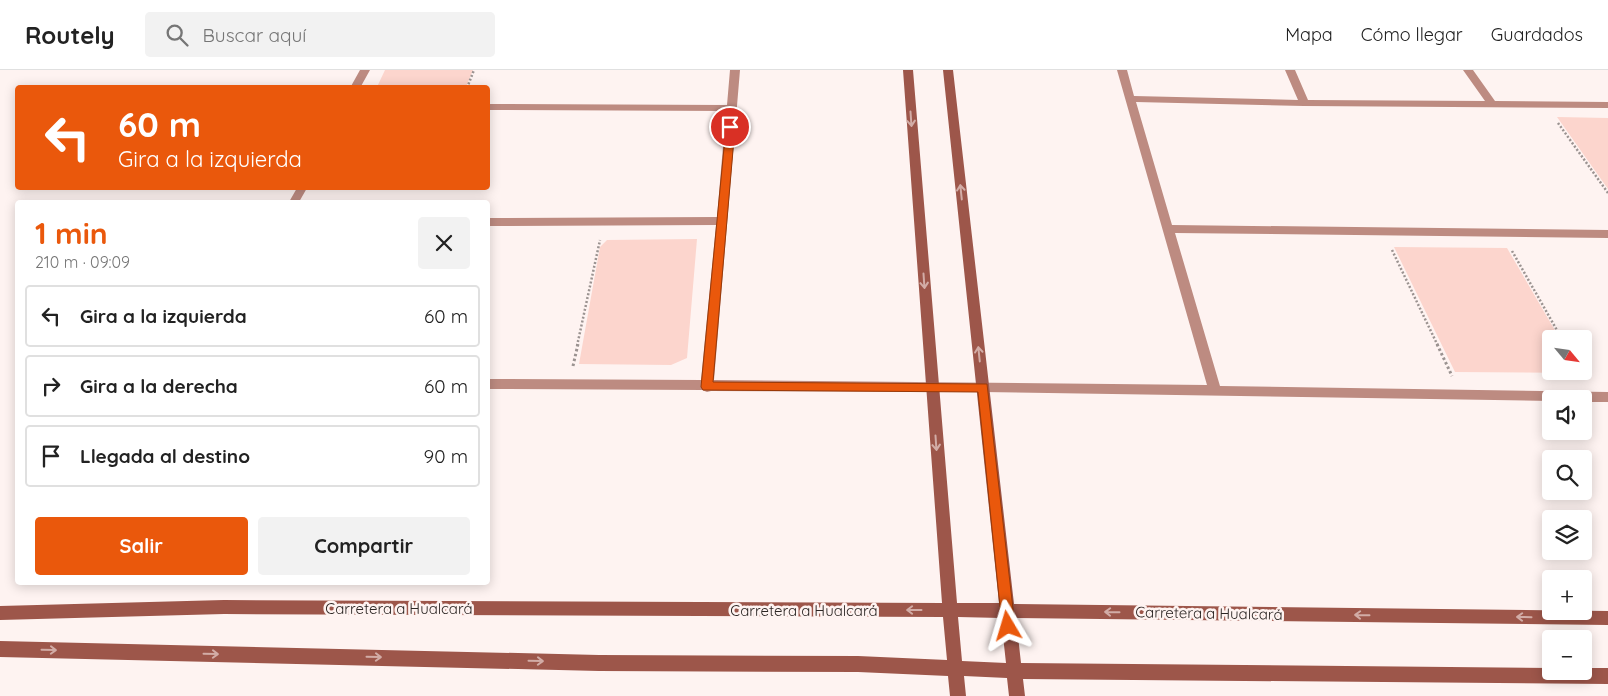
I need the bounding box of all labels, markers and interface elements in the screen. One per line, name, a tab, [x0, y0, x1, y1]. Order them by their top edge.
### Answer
search box	[145, 12, 495, 57]
text: Routely	[25, 20, 115, 50]
icon: search	[163, 21, 191, 49]
text: Buscar aquí	[203, 23, 306, 47]
text: Mapa	[1285, 23, 1333, 46]
text: Cómo llegar	[1361, 23, 1463, 46]
text: Guardados	[1491, 23, 1583, 46]
text: 60 m	[118, 102, 201, 146]
icon: left	[35, 105, 100, 170]
pin	[709, 106, 751, 148]
one-way arrow	[907, 110, 916, 126]
icon: arrive	[716, 113, 744, 141]
text: Gira a la izquierda	[118, 145, 302, 173]
one-way arrow	[956, 184, 966, 200]
text: 1 min	[35, 214, 108, 252]
button: close	[418, 217, 470, 269]
text: 210 m · 09:09	[35, 252, 130, 272]
one-way arrow	[919, 272, 928, 288]
icon: left	[37, 302, 65, 330]
text: Gira a la izquierda	[80, 304, 247, 328]
text: 60 m	[424, 304, 468, 328]
north arrow	[1542, 330, 1592, 380]
map controls	[1542, 330, 1592, 680]
one-way arrow	[974, 346, 984, 362]
icon: right	[37, 372, 65, 400]
text: Gira a la derecha	[80, 374, 238, 398]
text: 60 m	[424, 374, 468, 398]
button: sound	[1542, 390, 1592, 440]
one-way arrow	[932, 434, 941, 450]
icon: arrive	[37, 442, 65, 470]
text: Llegada al destino	[80, 444, 250, 468]
text: 90 m	[424, 444, 468, 468]
button: search	[1542, 450, 1592, 500]
button: layers	[1542, 510, 1592, 560]
button: Salir	[35, 517, 248, 575]
button: Compartir	[258, 517, 470, 575]
button: +	[1542, 570, 1592, 620]
street label: Carretera a Hualcará	[325, 599, 473, 618]
position arrow	[981, 599, 1033, 651]
street label: Carretera a Hualcará	[730, 601, 878, 620]
street label: Carretera a Hualcará	[1135, 602, 1283, 624]
one-way arrow	[907, 605, 923, 615]
one-way arrow	[1104, 607, 1120, 617]
one-way arrow	[1354, 610, 1370, 620]
one-way arrow	[1517, 612, 1533, 622]
button: −	[1542, 630, 1592, 680]
one-way arrow	[40, 645, 56, 655]
one-way arrow	[203, 649, 219, 658]
one-way arrow	[365, 653, 381, 662]
one-way arrow	[528, 656, 544, 666]

